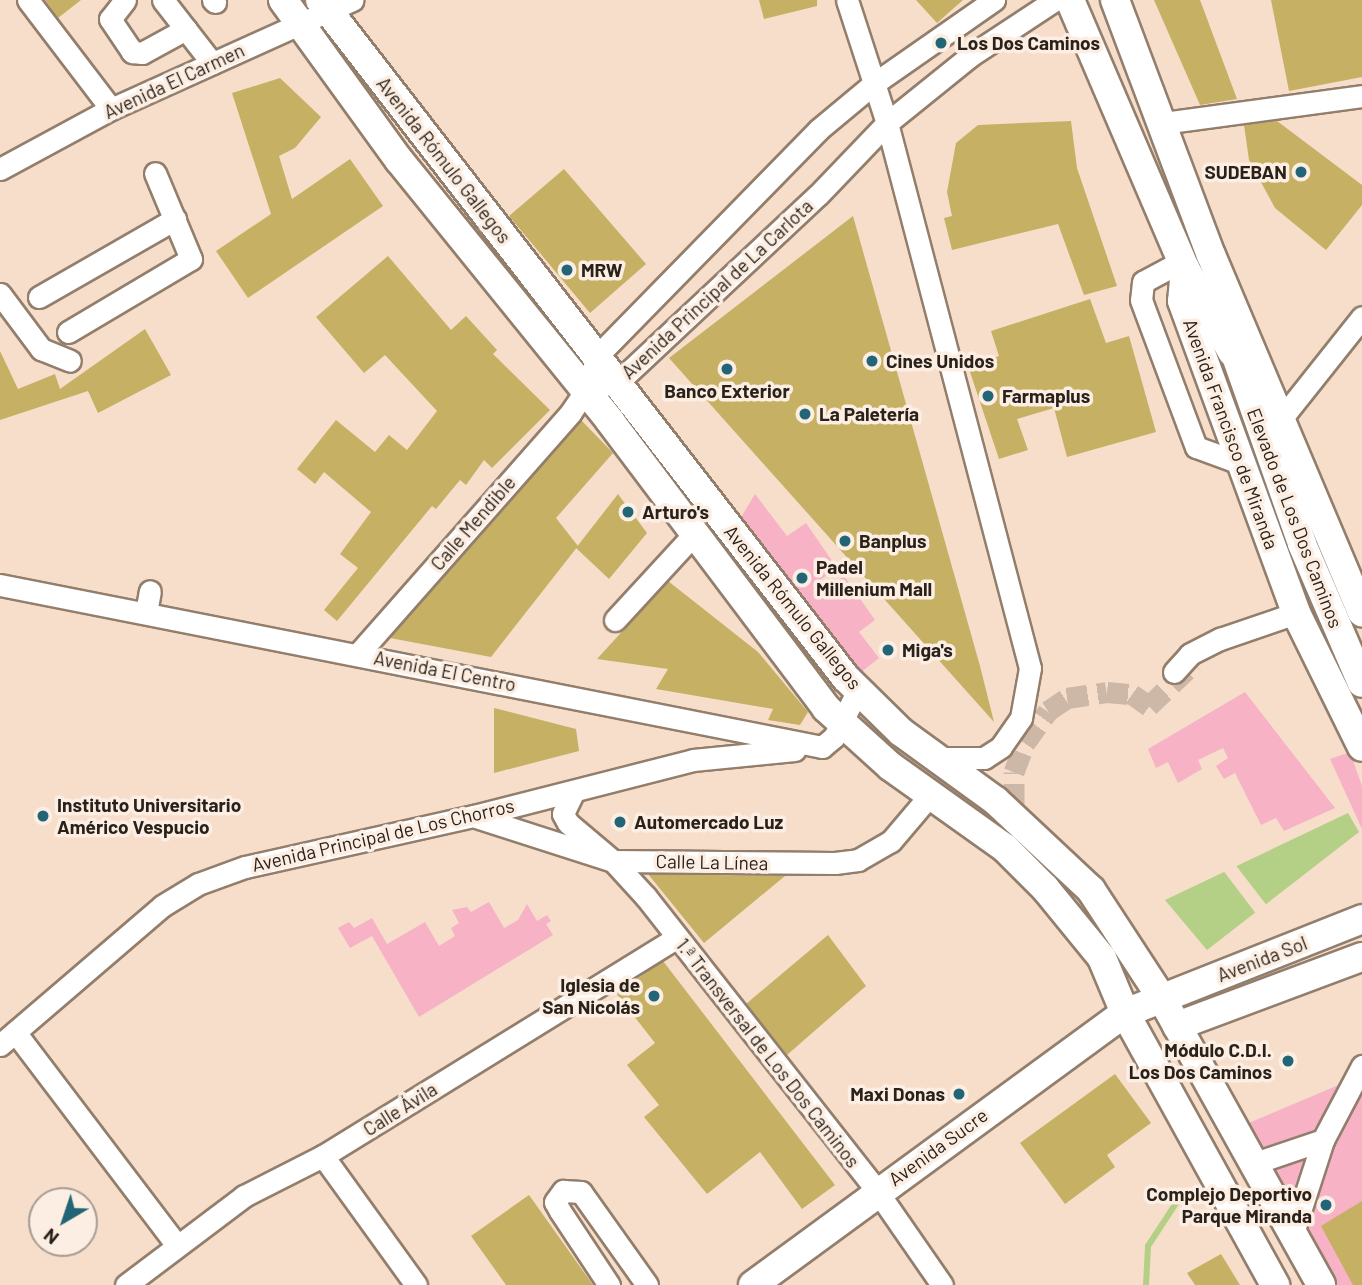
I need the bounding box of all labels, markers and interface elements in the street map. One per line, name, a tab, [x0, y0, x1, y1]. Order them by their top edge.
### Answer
place label: Los Dos Caminos	[957, 32, 1100, 54]
marker: Los Dos Caminos	[931, 33, 951, 53]
street label: Avenida El Carmen	[100, 38, 248, 124]
street label: Avenida Rómulo Gallegos	[372, 72, 516, 248]
place label: SUDEBAN	[1204, 161, 1287, 183]
marker: SUDEBAN	[1293, 164, 1309, 180]
street label: Avenida Principal de La Carlota	[617, 194, 817, 384]
place label: MRW	[581, 259, 622, 281]
marker: MRW	[559, 262, 575, 278]
street label: Avenida Francisco de Miranda	[1179, 316, 1283, 552]
place label: Cines Unidos	[886, 350, 994, 372]
marker: Cines Unidos	[864, 353, 880, 369]
marker: Banco Exterior	[719, 361, 735, 377]
place label: Banco Exterior	[664, 380, 790, 402]
place label: Farmaplus	[1002, 385, 1090, 407]
marker: Farmaplus	[980, 388, 996, 404]
place label: La Paletería	[819, 403, 919, 425]
street label: Elevado de Los Dos Caminos	[1243, 405, 1347, 631]
marker: La Paletería	[797, 406, 813, 422]
street label: Calle Mendible	[426, 471, 520, 575]
place label: Arturo's	[642, 501, 709, 523]
marker: Arturo's	[620, 504, 636, 520]
street label: Avenida Rómulo Gallegos	[720, 520, 866, 694]
place label: Banplus	[859, 530, 926, 552]
marker: Banplus	[837, 533, 853, 549]
place label: Padel Millenium Mall	[816, 556, 932, 600]
marker: Padel Millenium Mall	[794, 570, 810, 586]
place label: Miga's	[902, 639, 953, 661]
marker: Miga's	[880, 642, 896, 658]
street label: Avenida El Centro	[372, 646, 518, 696]
place label: Instituto Universitario Américo Vespucio	[57, 794, 241, 838]
street label: Avenida Principal de Los Chorros	[250, 794, 516, 876]
marker: Instituto Universitario Américo Vespucio	[35, 808, 51, 824]
place label: Automercado Luz	[634, 811, 783, 833]
marker: Automercado Luz	[612, 814, 628, 830]
street label: Calle La Línea	[655, 850, 769, 874]
street label: Avenida Sol	[1214, 931, 1310, 987]
street label: 1.ª Transversal de Los Dos Caminos	[671, 934, 865, 1172]
place label: Iglesia de San Nicolás	[542, 974, 640, 1018]
marker: Iglesia de San Nicolás	[646, 988, 662, 1004]
place label: Módulo C.D.I. Los Dos Caminos	[1129, 1039, 1272, 1083]
marker: Módulo C.D.I. Los Dos Caminos	[1278, 1051, 1298, 1071]
street label: Calle Ávila	[359, 1077, 441, 1141]
place label: Maxi Donas	[850, 1083, 945, 1105]
marker: Maxi Donas	[951, 1086, 967, 1102]
street label: Avenida Sucre	[884, 1103, 992, 1191]
place label: Complejo Deportivo Parque Miranda	[1146, 1183, 1312, 1227]
north arrow	[28, 1187, 98, 1257]
marker: Complejo Deportivo Parque Miranda	[1318, 1197, 1334, 1213]
text: N	[39, 1224, 63, 1250]

